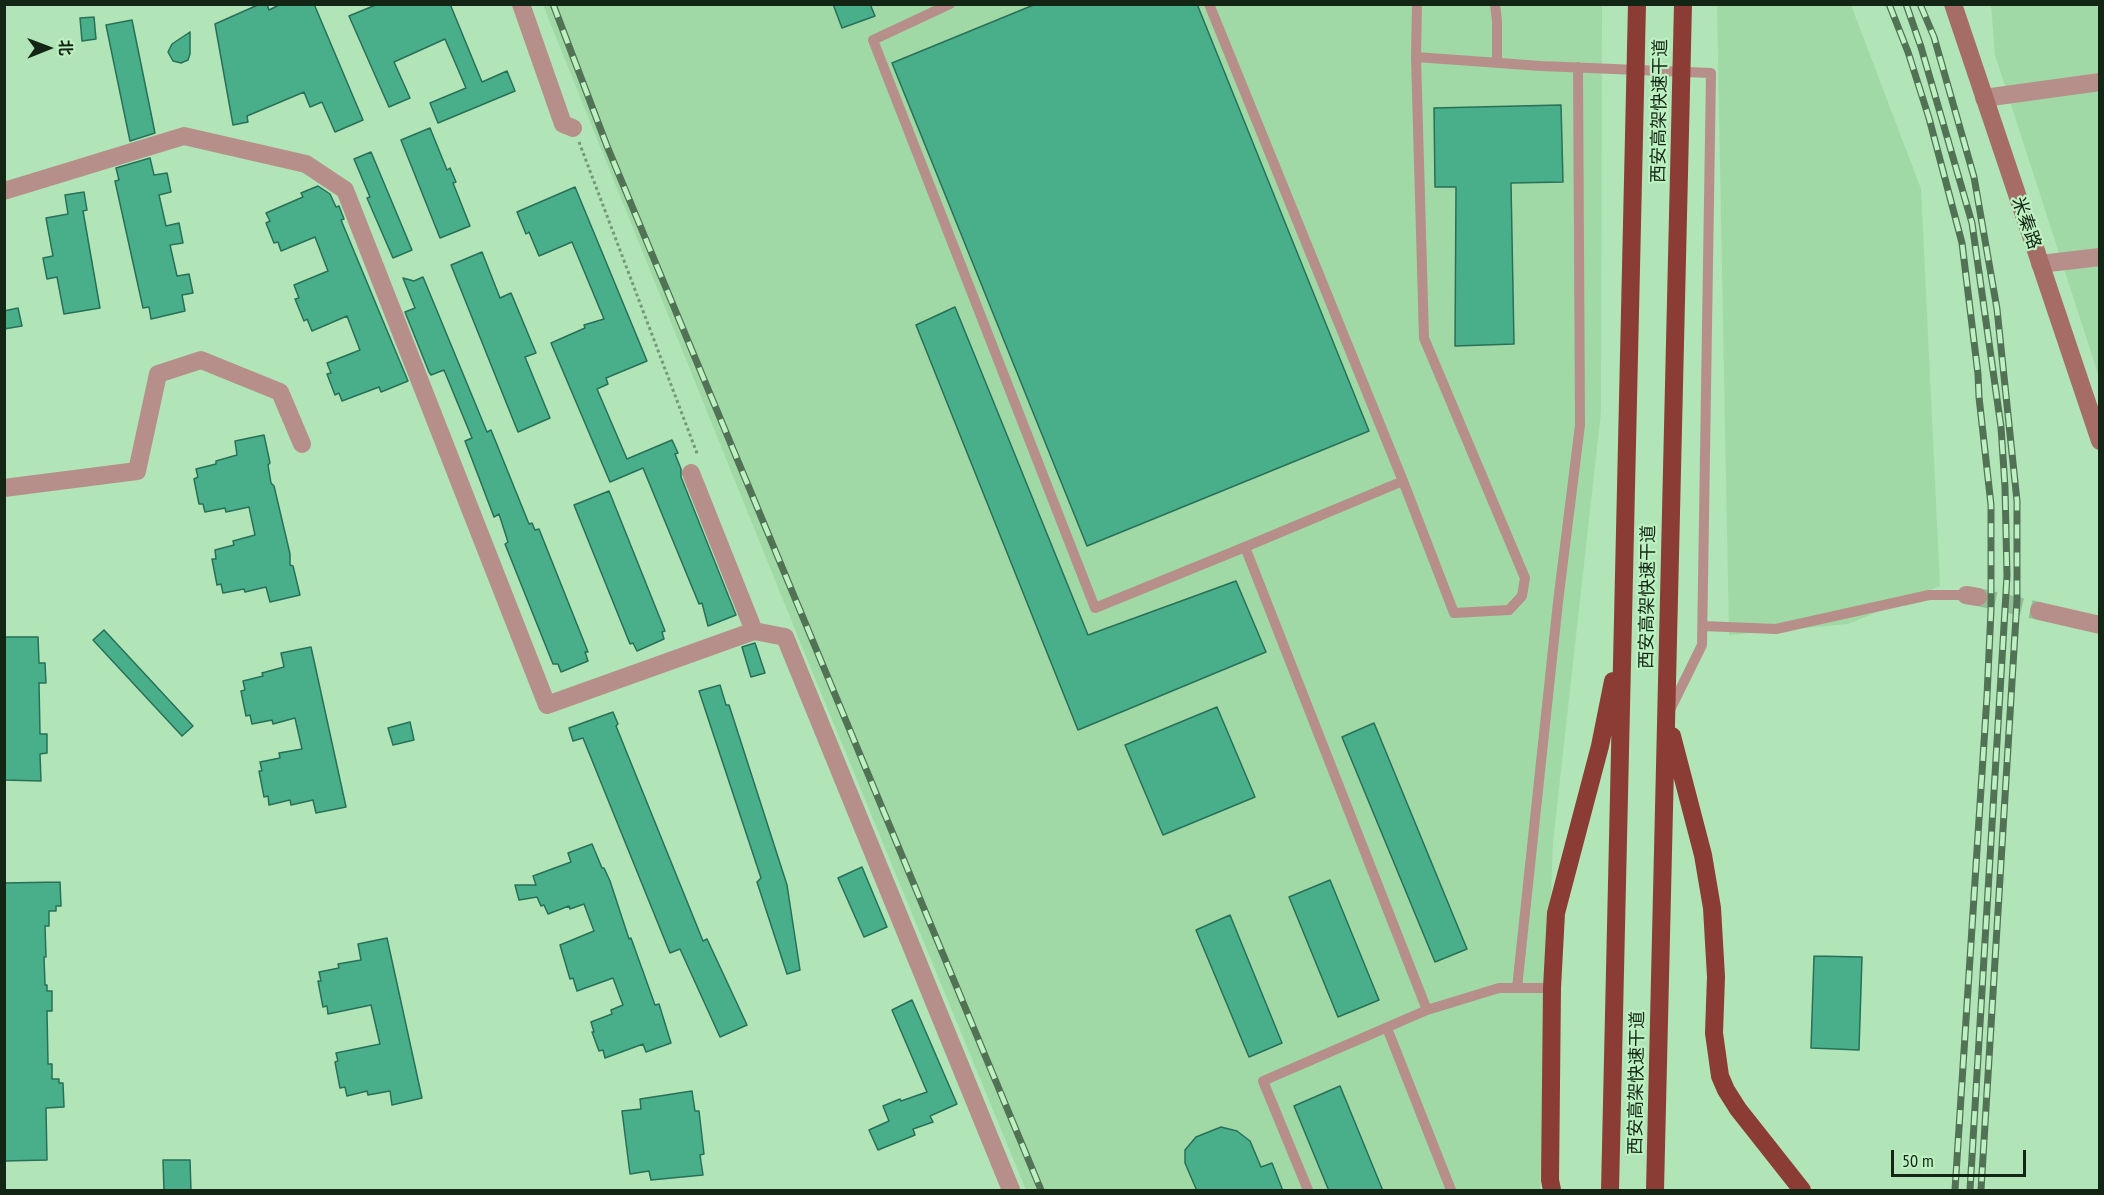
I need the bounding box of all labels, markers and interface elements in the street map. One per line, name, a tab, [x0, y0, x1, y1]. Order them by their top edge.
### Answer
north arrow	[18, 18, 78, 78]
text: 北	[56, 39, 76, 56]
street label: 西安高架快速干道	[1648, 39, 1672, 183]
street label: 米秦路	[2007, 194, 2045, 252]
street label: 西安高架快速干道	[1636, 525, 1660, 669]
street label: 西安高架快速干道	[1625, 1011, 1649, 1155]
scale bar	[1894, 1138, 2029, 1176]
text: 50 m	[1902, 1149, 1934, 1172]

